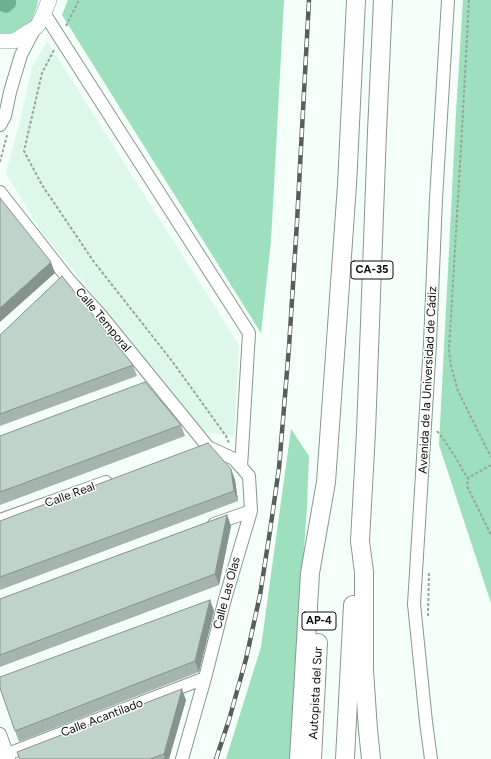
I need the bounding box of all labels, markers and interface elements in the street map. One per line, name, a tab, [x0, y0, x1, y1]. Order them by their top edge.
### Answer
road number: CA-35	[351, 261, 393, 279]
street label: Calle Temporal	[72, 285, 134, 355]
street label: Avenida de la Universidad de Cádiz	[416, 286, 440, 474]
street label: Calle Real	[43, 479, 97, 511]
street label: Calle Las Olas	[210, 555, 244, 631]
road number: AP-4	[302, 612, 336, 630]
street label: Autopista del Sur	[306, 646, 326, 740]
street label: Calle Acantilado	[59, 696, 145, 740]

